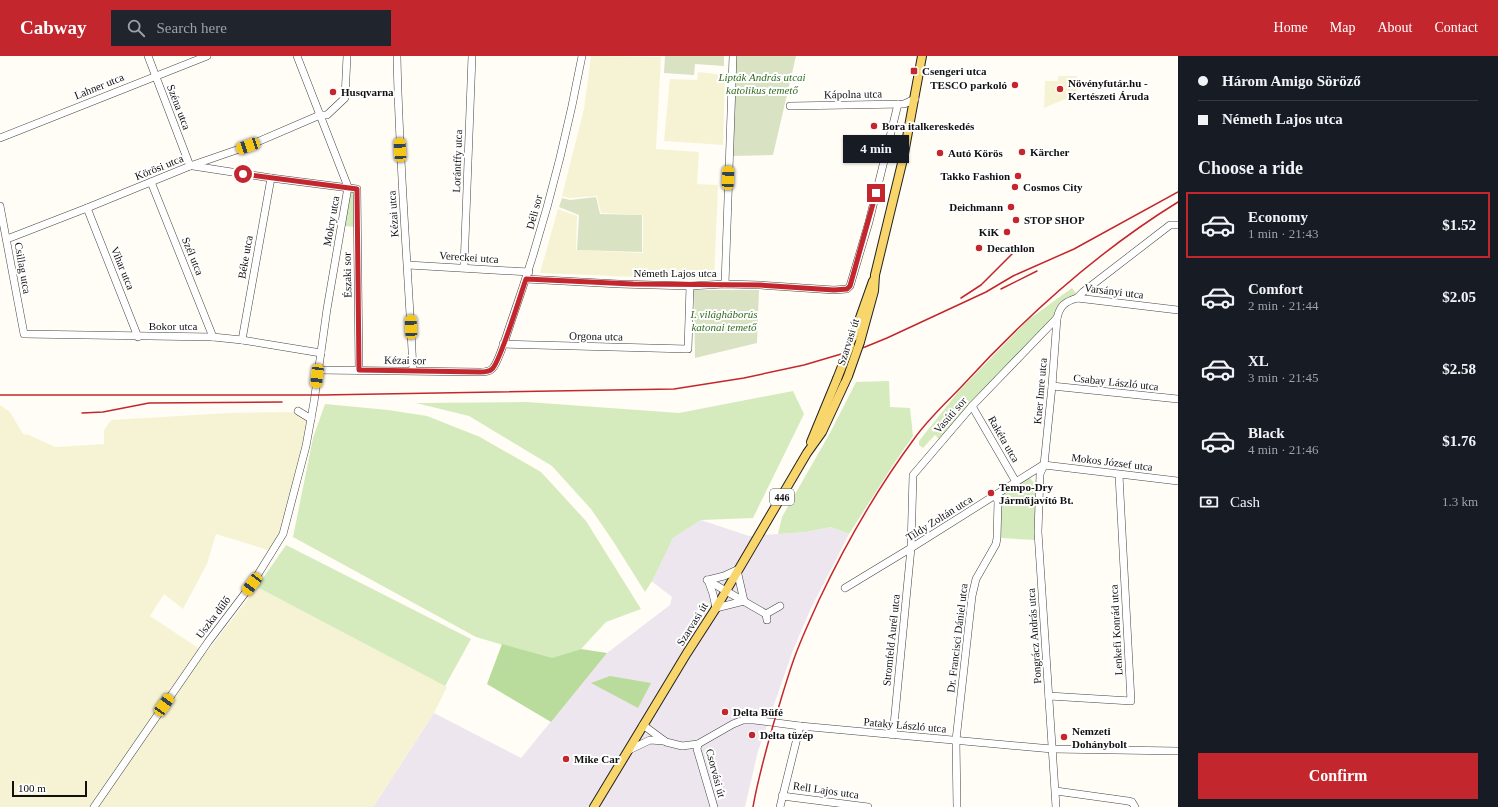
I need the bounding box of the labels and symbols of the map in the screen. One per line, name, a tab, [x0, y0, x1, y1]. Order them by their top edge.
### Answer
place label: Csengeri utca	[922, 65, 987, 77]
marker: Csengeri utca	[909, 66, 919, 76]
street label: Lahner utca	[73, 71, 126, 101]
park label: Lipták András utcai katolikus temető	[717, 71, 806, 96]
place label: Növényfutár.hu - Kertészeti Áruda	[1068, 77, 1149, 102]
place label: TESCO parkoló	[930, 79, 1007, 91]
marker: TESCO parkoló	[1010, 80, 1020, 90]
street label: Széna utca	[165, 83, 193, 131]
marker: Növényfutár.hu - Kertészeti Áruda	[1055, 84, 1065, 94]
place label: Husqvarna	[341, 86, 394, 98]
marker: Husqvarna	[328, 87, 338, 97]
street label: Kápolna utca	[824, 87, 882, 101]
place label: Bora italkereskedés	[882, 120, 975, 132]
marker: Bora italkereskedés	[869, 121, 879, 131]
street label: Lorántffy utca	[450, 129, 464, 193]
callout: 4 min	[843, 135, 909, 163]
car	[235, 136, 261, 156]
car	[393, 138, 407, 162]
place label: Kärcher	[1030, 146, 1070, 158]
place label: Autó Körös	[948, 147, 1003, 159]
marker: Kärcher	[1017, 147, 1027, 157]
marker: Autó Körös	[935, 148, 945, 158]
street label: Körösi utca	[133, 152, 185, 182]
route start	[234, 165, 252, 183]
car	[722, 166, 734, 190]
place label: Takko Fashion	[940, 170, 1010, 182]
marker: Takko Fashion	[1013, 171, 1023, 181]
place label: Cosmos City	[1023, 181, 1083, 193]
marker: Cosmos City	[1010, 182, 1020, 192]
route end	[867, 184, 885, 202]
street label: Kézai utca	[385, 190, 401, 238]
street label: Déli sor	[524, 193, 544, 231]
street label: Mokry utca	[321, 195, 341, 247]
place label: Deichmann	[949, 201, 1003, 213]
marker: Deichmann	[1006, 202, 1016, 212]
place label: STOP SHOP	[1024, 214, 1085, 226]
marker: STOP SHOP	[1011, 215, 1021, 225]
place label: KiK	[979, 226, 999, 238]
marker: KiK	[1002, 227, 1012, 237]
street label: Béke utca	[235, 234, 255, 280]
street label: Szél utca	[180, 235, 206, 277]
street label: Csillag utca	[13, 241, 33, 295]
place label: Decathlon	[987, 242, 1035, 254]
marker: Decathlon	[974, 243, 984, 253]
street label: Vihar utca	[109, 245, 137, 291]
street label: Vereckei utca	[439, 249, 499, 265]
street label: Északi sor	[341, 252, 353, 298]
street label: Németh Lajos utca	[633, 267, 717, 279]
street label: Varsányi utca	[1084, 281, 1144, 301]
park label: I. világháborús katonai temető	[689, 308, 758, 333]
car	[405, 315, 417, 339]
street label: Szarvasi út	[835, 317, 861, 367]
street label: Bokor utca	[149, 320, 197, 332]
street label: Orgona utca	[569, 330, 623, 342]
street label: Kézai sor	[384, 354, 426, 366]
street label: Kner Imre utca	[1031, 357, 1049, 425]
car	[310, 363, 324, 389]
street label: Csabay László utca	[1073, 372, 1159, 392]
street label: Vasúti sor	[931, 394, 969, 435]
street label: Rakéta utca	[986, 414, 1022, 464]
street label: Mokos József utca	[1071, 451, 1153, 473]
place label: Tempo-Dry Járműjavító Bt.	[999, 481, 1074, 506]
marker: Tempo-Dry Járműjavító Bt.	[986, 488, 996, 498]
road number: 446	[770, 489, 794, 505]
street label: Tildy Zoltán utca	[904, 493, 974, 543]
car	[240, 571, 264, 597]
street label: Dr. Francisci Dániel utca	[944, 583, 970, 693]
street label: Lenkefi Konrád utca	[1108, 584, 1124, 676]
street label: Pongrácz András utca	[1025, 588, 1043, 684]
street label: Uszka dűlő	[193, 593, 233, 640]
street label: Stromfeld Aurél utca	[880, 593, 902, 687]
street label: Szarvasi út	[674, 600, 710, 648]
car	[152, 692, 176, 718]
place label: Delta Büfé	[733, 706, 783, 718]
marker: Delta Büfé	[720, 707, 730, 717]
street label: Pataky László utca	[863, 715, 947, 735]
place label: Nemzeti Dohánybolt	[1072, 725, 1127, 750]
place label: Delta tüzép	[760, 729, 813, 741]
marker: Delta tüzép	[747, 730, 757, 740]
marker: Nemzeti Dohánybolt	[1059, 732, 1069, 742]
street label: Csorvási út	[704, 747, 728, 799]
place label: Mike Car	[574, 753, 620, 765]
marker: Mike Car	[561, 754, 571, 764]
scale bar	[12, 779, 87, 798]
street label: Rell Lajos utca	[792, 779, 860, 801]

